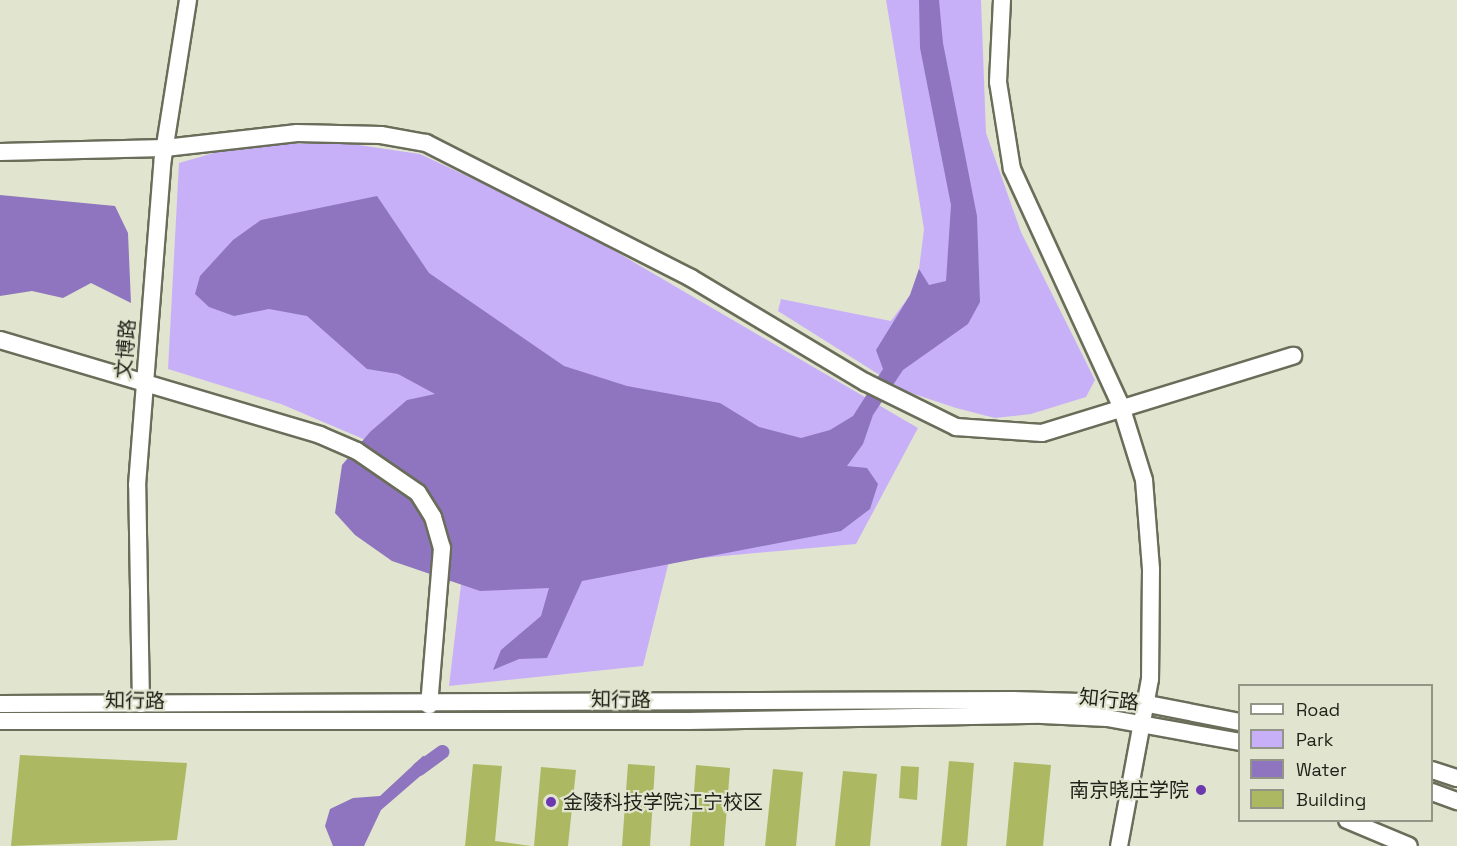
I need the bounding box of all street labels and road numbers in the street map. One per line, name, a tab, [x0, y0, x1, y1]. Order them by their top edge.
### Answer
street label: 文博路	[111, 318, 141, 380]
street label: 知行路	[1078, 685, 1140, 715]
street label: 知行路	[591, 687, 651, 713]
street label: 知行路	[105, 688, 165, 714]

